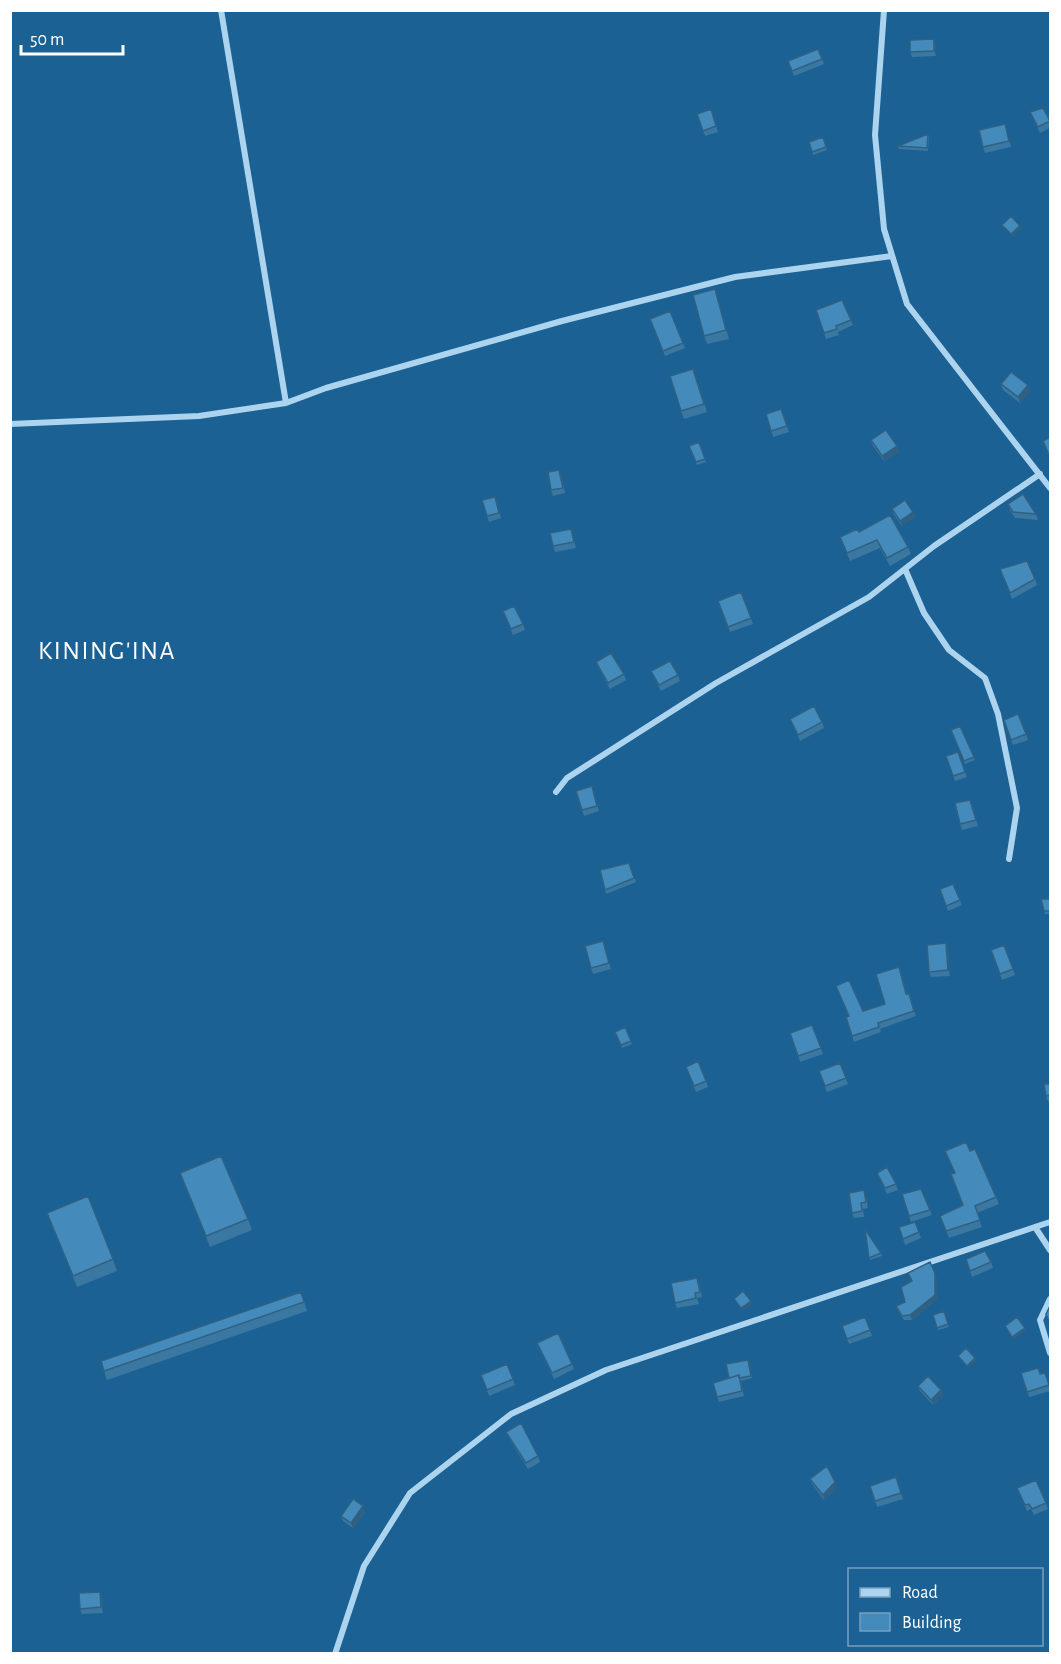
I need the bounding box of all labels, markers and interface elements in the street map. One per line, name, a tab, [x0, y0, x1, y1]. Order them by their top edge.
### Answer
scale bar	[21, 18, 123, 56]
text: 50 m	[30, 31, 64, 49]
district label: KINING'INA	[38, 638, 176, 664]
legend	[848, 1568, 1043, 1646]
text: Road	[902, 1584, 938, 1602]
text: Building	[902, 1614, 962, 1632]

